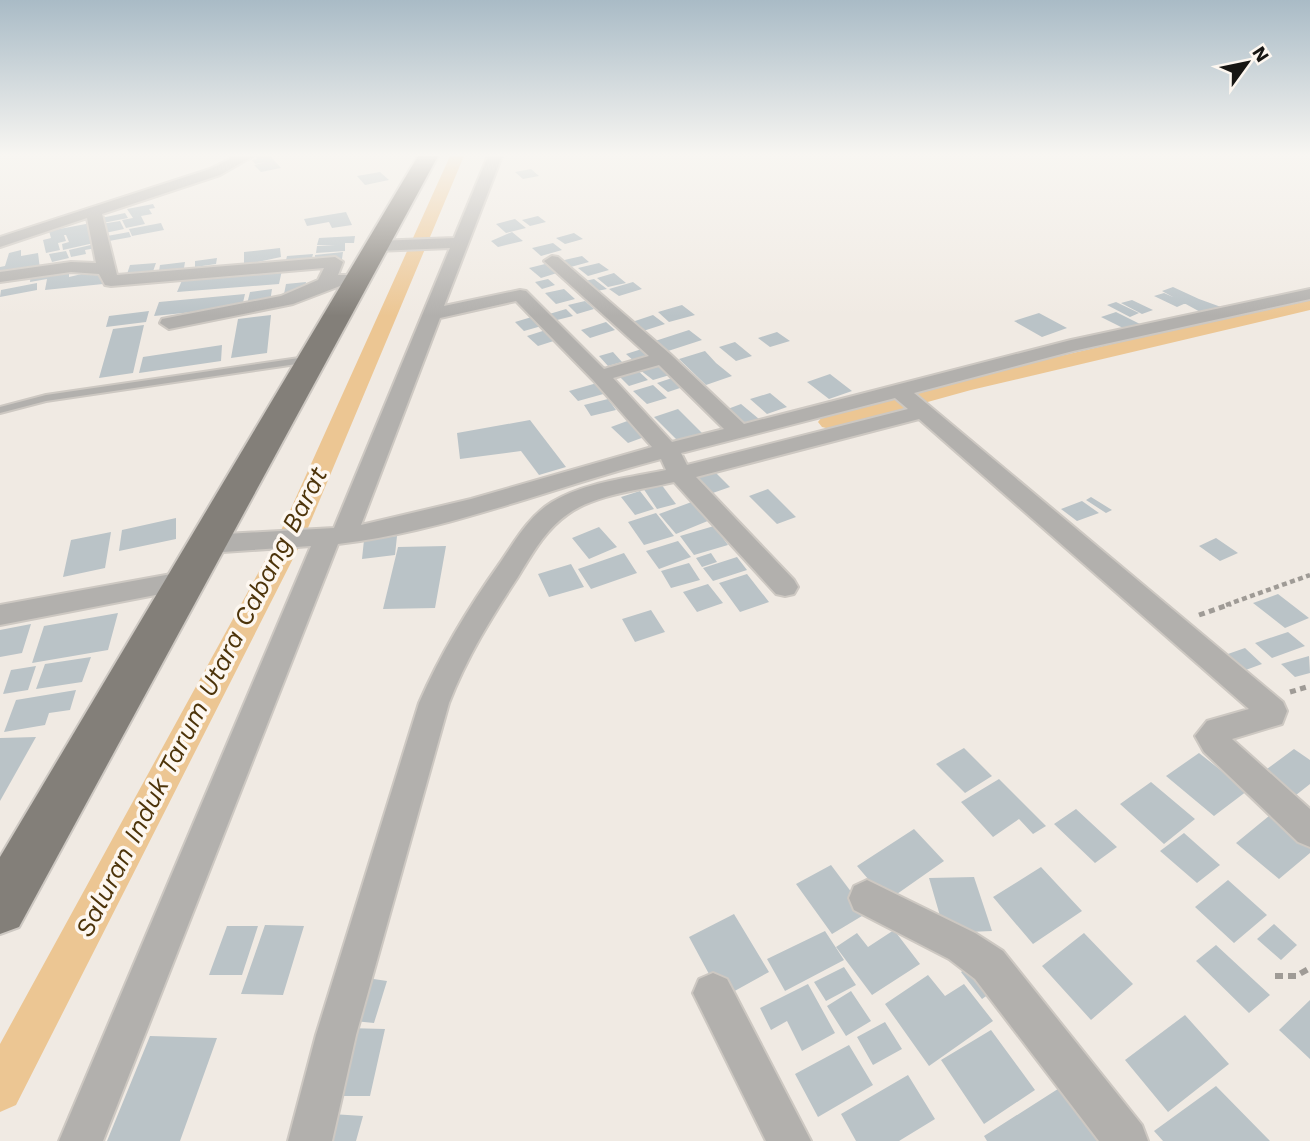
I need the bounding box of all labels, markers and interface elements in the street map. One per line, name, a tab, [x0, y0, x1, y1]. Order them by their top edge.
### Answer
north arrow	[1212, 28, 1282, 98]
text: N	[1247, 42, 1274, 66]
water label: Saluran Induk Tarum Utara Cabang Barat	[69, 462, 333, 942]

